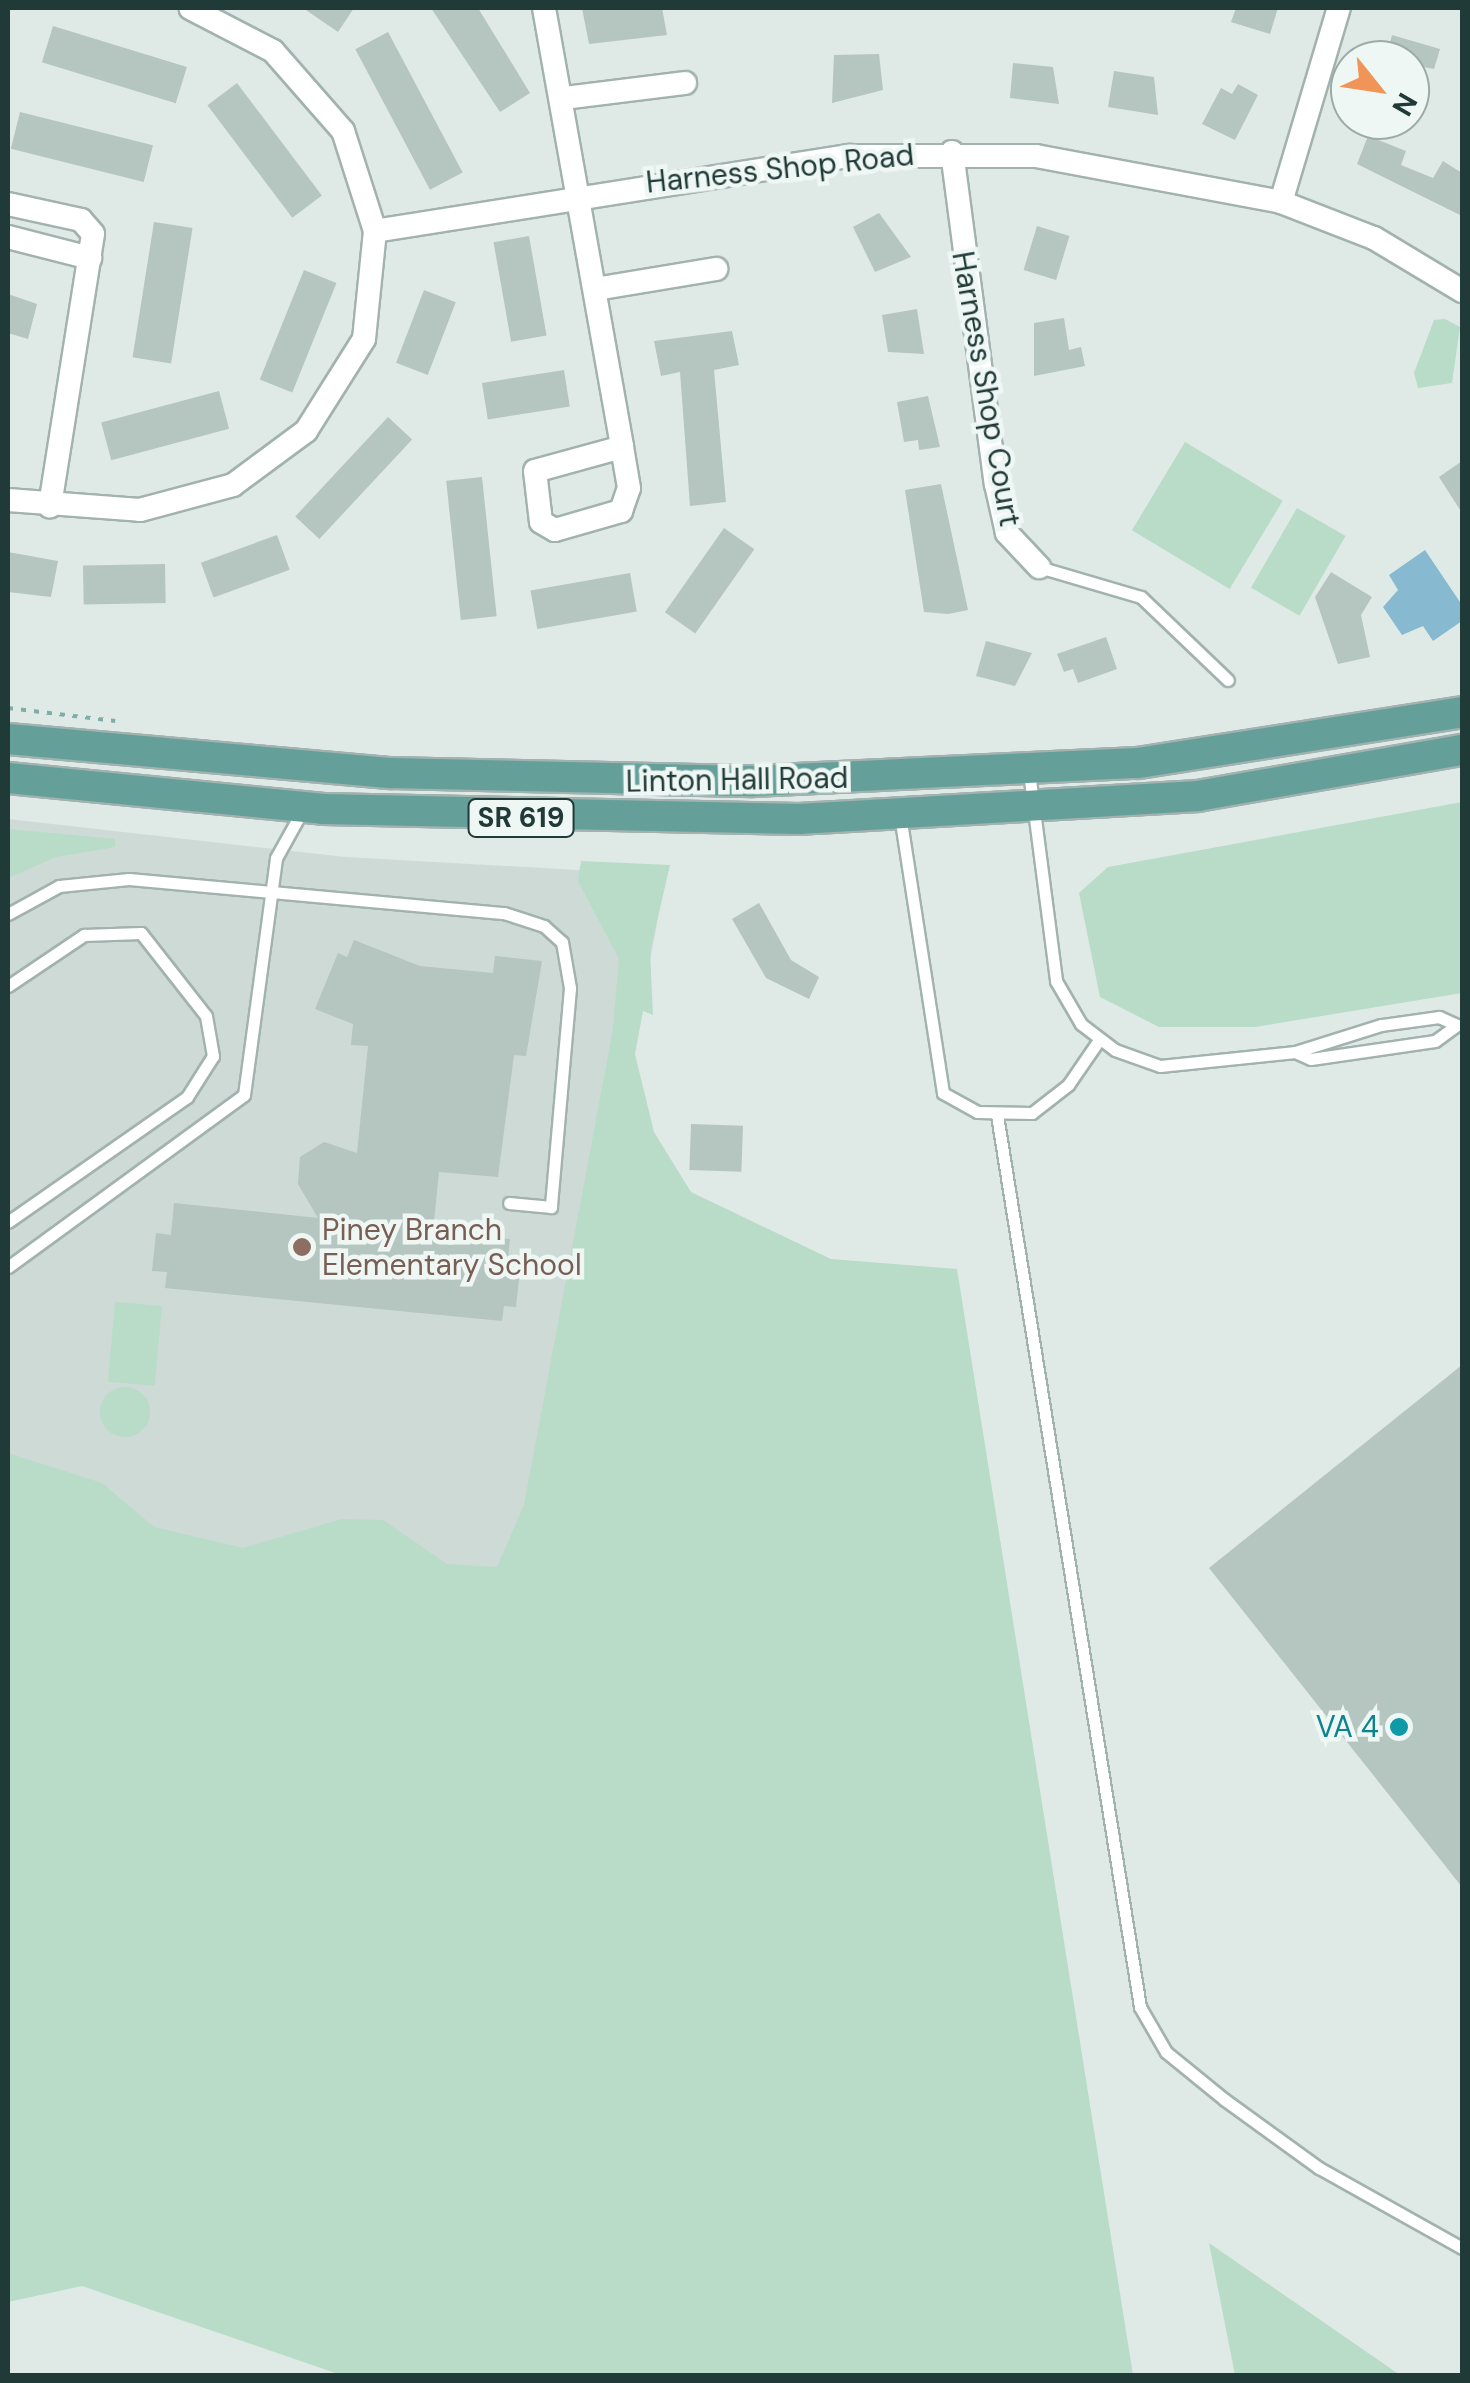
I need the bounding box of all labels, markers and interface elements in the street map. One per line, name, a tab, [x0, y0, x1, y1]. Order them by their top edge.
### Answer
north arrow	[1330, 40, 1430, 140]
text: N	[1384, 86, 1426, 122]
street label: Harness Shop Road	[644, 137, 916, 201]
street label: Harness Shop Court	[944, 249, 1028, 529]
street label: Linton Hall Road	[625, 760, 849, 800]
road number: SR 619	[466, 795, 576, 841]
place label: Piney Branch Elementary School	[322, 1212, 582, 1282]
marker: Piney Branch Elementary School	[291, 1236, 313, 1258]
place label: VA 4	[1316, 1709, 1379, 1745]
marker: VA 4	[1388, 1716, 1410, 1738]

